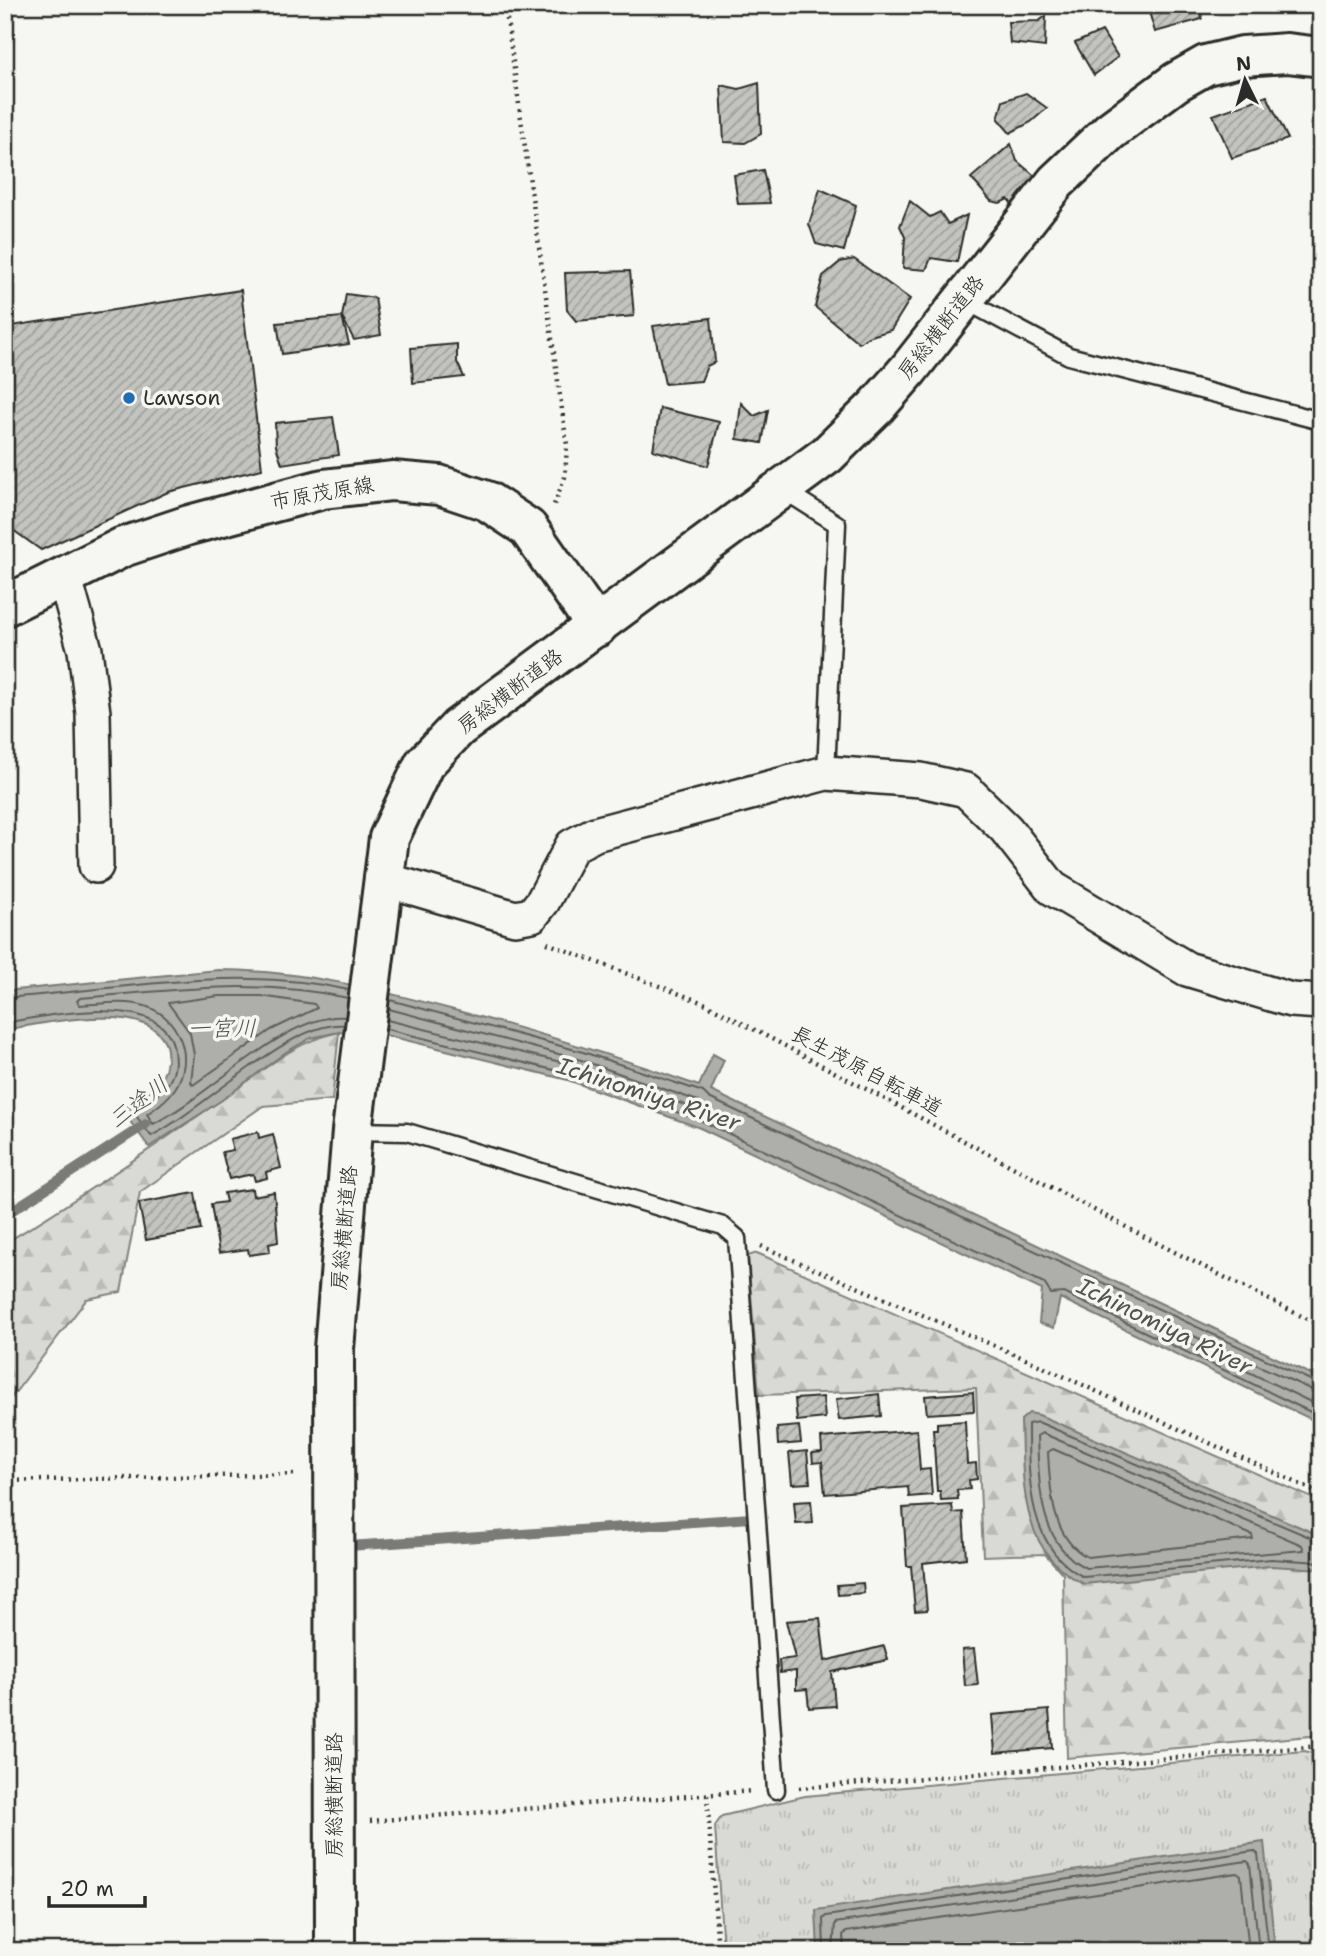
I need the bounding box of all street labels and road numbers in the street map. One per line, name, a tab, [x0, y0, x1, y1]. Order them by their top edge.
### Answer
street label: 房総横断道路	[891, 269, 991, 385]
street label: 市原茂原線	[268, 470, 376, 516]
street label: 房総横断道路	[451, 642, 569, 740]
street label: 長生茂原自転車道	[786, 1019, 948, 1123]
street label: 房総横断道路	[325, 1164, 363, 1292]
street label: 房総横断道路	[320, 1732, 348, 1858]

